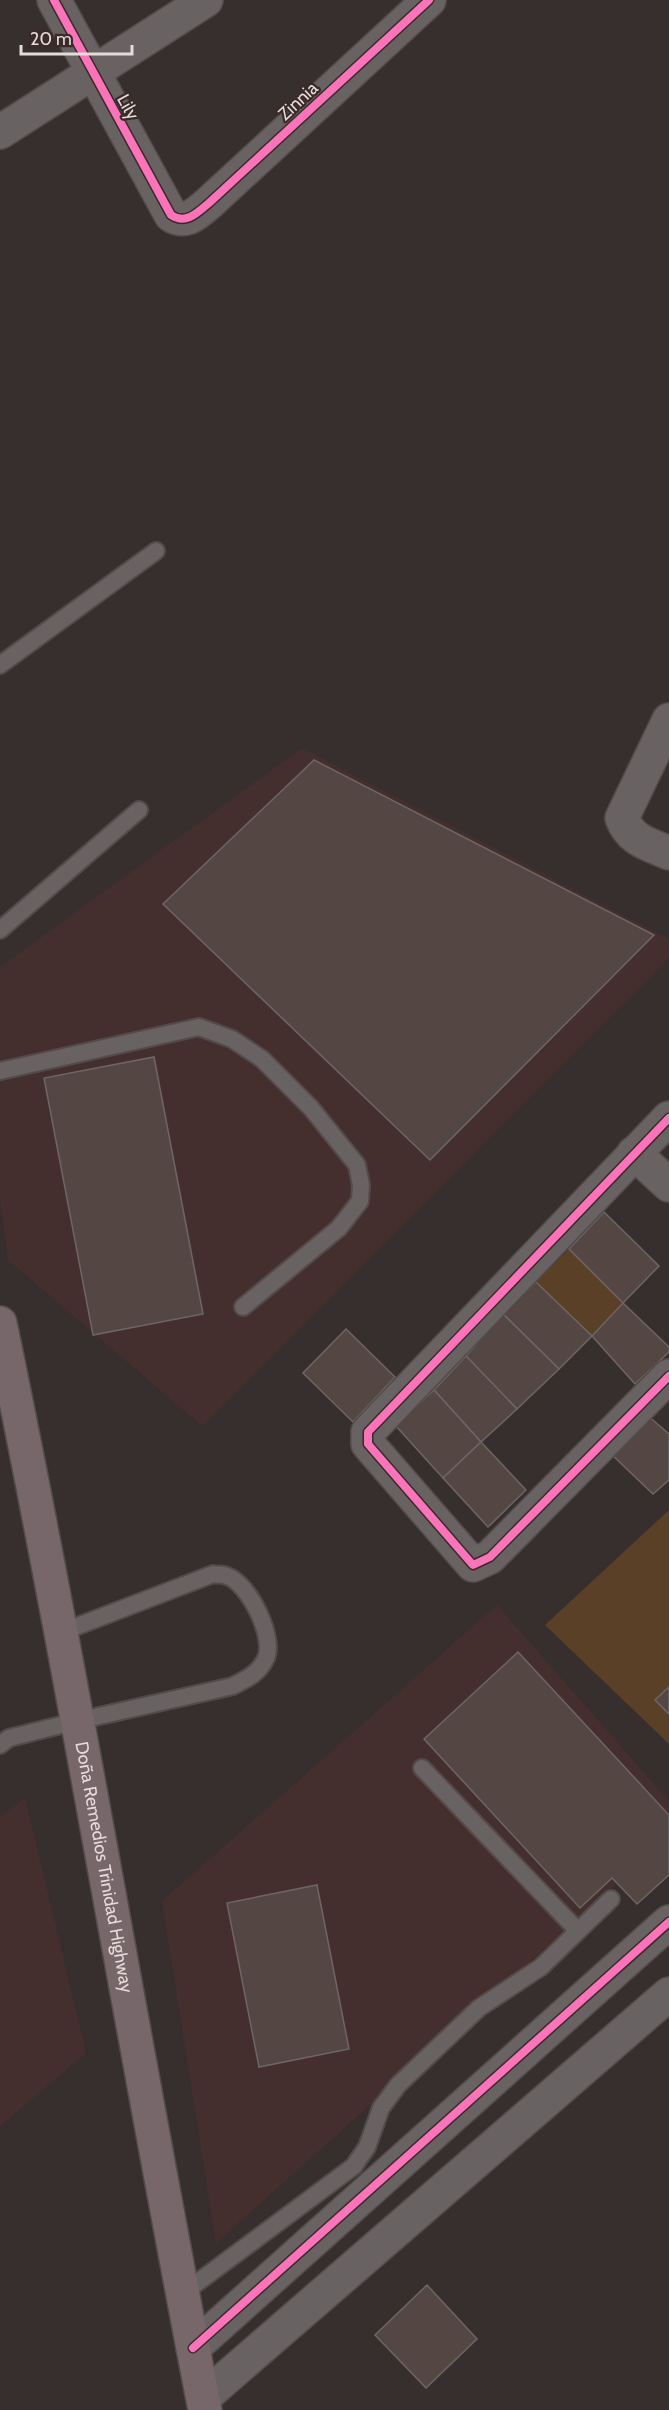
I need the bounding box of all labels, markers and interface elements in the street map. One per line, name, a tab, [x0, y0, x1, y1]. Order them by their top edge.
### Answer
scale bar	[21, 18, 132, 56]
text: 20 m	[30, 28, 72, 50]
street label: Zinnia	[274, 77, 323, 125]
street label: Lily	[112, 90, 144, 124]
street label: Doña Remedios Trinidad Highway	[70, 1740, 138, 1995]

